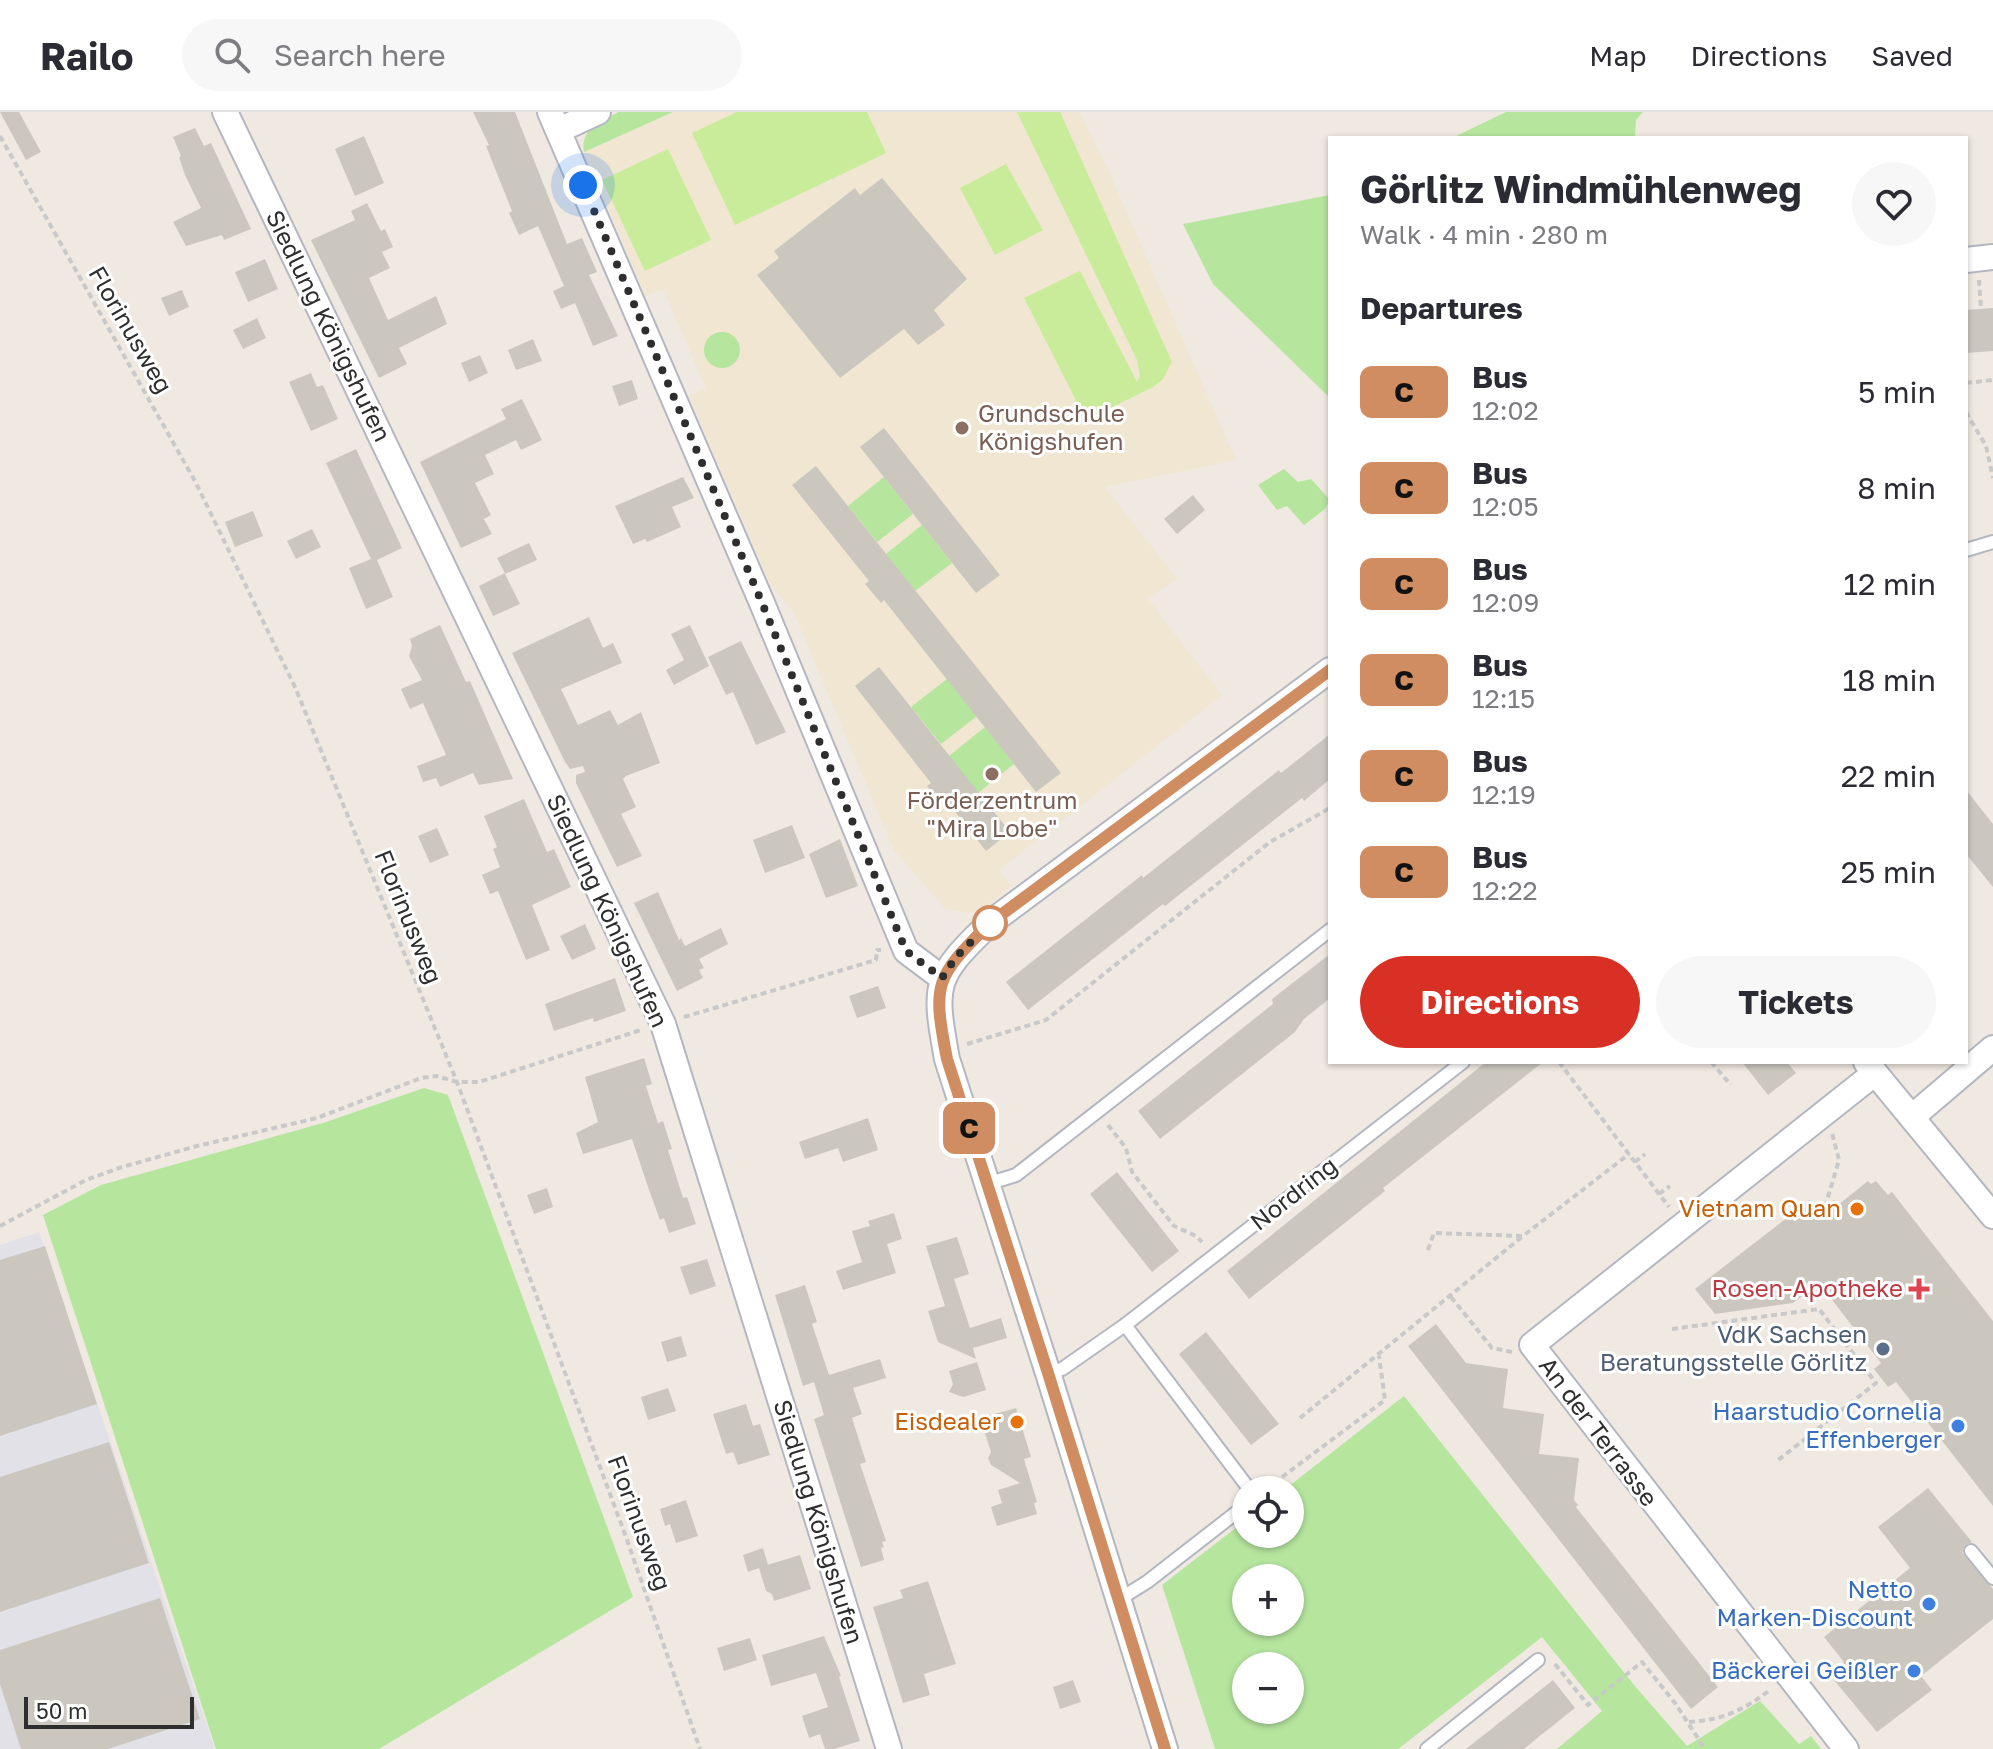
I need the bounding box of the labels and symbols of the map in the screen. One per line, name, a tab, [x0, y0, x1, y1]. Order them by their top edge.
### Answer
your location	[563, 165, 603, 205]
street label: Siedlung Königshufen	[261, 205, 398, 446]
street label: Florinusweg	[83, 261, 179, 398]
place label: Grundschule Königshufen	[978, 398, 1125, 455]
marker: Grundschule Königshufen	[953, 419, 971, 437]
marker: Förderzentrum "Mira Lobe"	[983, 765, 1001, 783]
place label: Förderzentrum "Mira Lobe"	[906, 785, 1078, 842]
street label: Siedlung Königshufen	[542, 789, 675, 1032]
street label: Florinusweg	[369, 845, 449, 988]
unlabelled marker	[973, 906, 1007, 940]
line badge: C	[943, 1102, 995, 1154]
street label: Nordring	[1244, 1150, 1342, 1236]
place label: Vietnam Quan	[1679, 1193, 1841, 1222]
marker: Vietnam Quan	[1848, 1200, 1866, 1218]
place label: Rosen-Apotheke	[1711, 1273, 1903, 1302]
marker: Rosen-Apotheke	[1910, 1280, 1928, 1298]
place label: VdK Sachsen Beratungsstelle Görlitz	[1600, 1319, 1867, 1376]
marker: VdK Sachsen Beratungsstelle Görlitz	[1874, 1340, 1892, 1358]
street label: An der Terrasse	[1534, 1351, 1665, 1511]
street label: Siedlung Königshufen	[768, 1396, 870, 1647]
place label: Haarstudio Cornelia Effenberger	[1712, 1396, 1942, 1453]
place label: Eisdealer	[894, 1406, 1001, 1435]
marker: Eisdealer	[1008, 1413, 1026, 1431]
marker: Haarstudio Cornelia Effenberger	[1949, 1417, 1967, 1435]
street label: Florinusweg	[603, 1451, 678, 1594]
place label: Netto Marken-Discount	[1716, 1574, 1913, 1631]
marker: Netto Marken-Discount	[1920, 1595, 1938, 1613]
place label: Bäckerei Geißler	[1711, 1655, 1898, 1684]
marker: Bäckerei Geißler	[1905, 1662, 1923, 1680]
scale bar	[24, 1693, 194, 1729]

